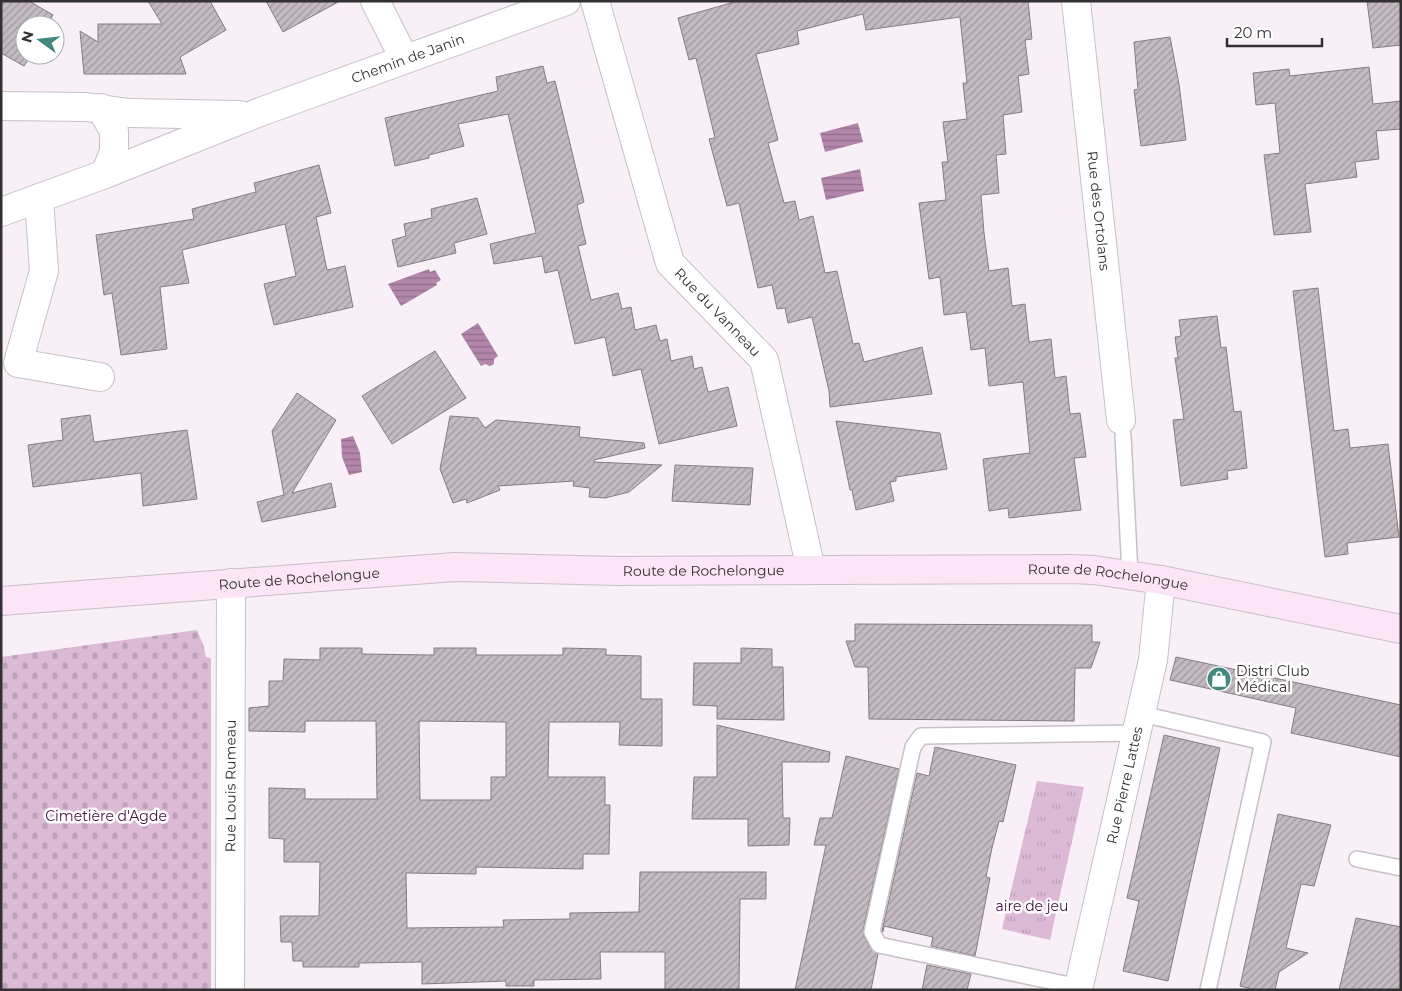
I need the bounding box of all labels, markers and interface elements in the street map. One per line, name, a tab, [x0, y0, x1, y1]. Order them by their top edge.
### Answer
north arrow	[15, 15, 65, 65]
scale bar	[1227, 15, 1322, 47]
text: 20 m	[1234, 23, 1272, 42]
text: N	[17, 29, 38, 44]
street label: Chemin de Janin	[349, 30, 467, 87]
street label: Rue des Ortolans	[1083, 150, 1114, 272]
street label: Rue du Vanneau	[671, 264, 765, 360]
street label: Route de Rochelongue	[1028, 560, 1190, 594]
street label: Route de Rochelongue	[623, 561, 785, 580]
street label: Route de Rochelongue	[218, 564, 380, 594]
place label: Distri Club Médical	[1236, 662, 1309, 696]
shop icon: Distri Club Médical	[1206, 666, 1232, 692]
street label: Rue Louis Rumeau	[221, 720, 240, 852]
street label: Rue Pierre Lattes	[1102, 725, 1147, 846]
park label: Cimetière d'Agde	[45, 807, 167, 825]
park label: aire de jeu	[996, 897, 1068, 915]

